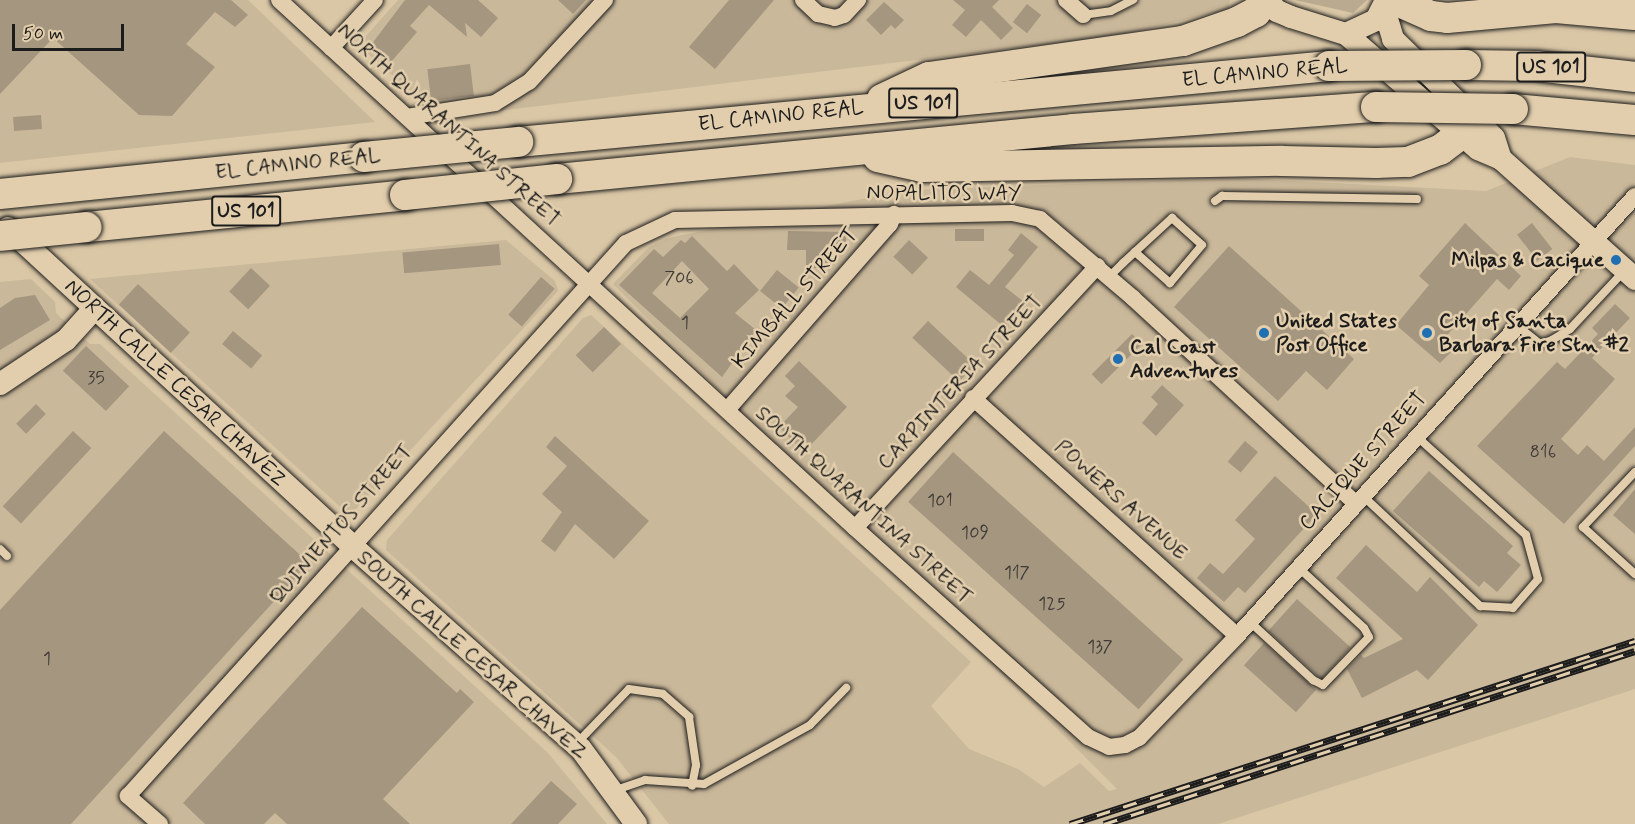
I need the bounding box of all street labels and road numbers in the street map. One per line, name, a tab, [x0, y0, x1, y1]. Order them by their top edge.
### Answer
street label: NORTH QUARANTINA STREET	[334, 19, 564, 231]
road number: US 101	[1515, 50, 1587, 84]
street label: EL CAMINO REAL	[1178, 53, 1352, 93]
road number: US 101	[887, 86, 959, 120]
street label: EL CAMINO REAL	[694, 94, 868, 138]
street label: EL CAMINO REAL	[211, 142, 385, 186]
street label: NOPALITOS WAY	[867, 180, 1021, 206]
road number: US 101	[210, 194, 282, 228]
street label: KIMBALL STREET	[726, 221, 864, 375]
street label: NORTH CALLE CESAR CHAVEZ	[56, 271, 294, 495]
street label: CARPINTERIA STREET	[872, 289, 1048, 475]
street label: CACIQUE STREET	[1294, 386, 1432, 536]
street label: SOUTH QUARANTINA STREET	[749, 400, 979, 610]
street label: POWERS AVENUE	[1048, 433, 1194, 567]
street label: QUINIENTOS STREET	[263, 437, 419, 611]
street label: SOUTH CALLE CESAR CHAVEZ	[352, 545, 592, 765]

